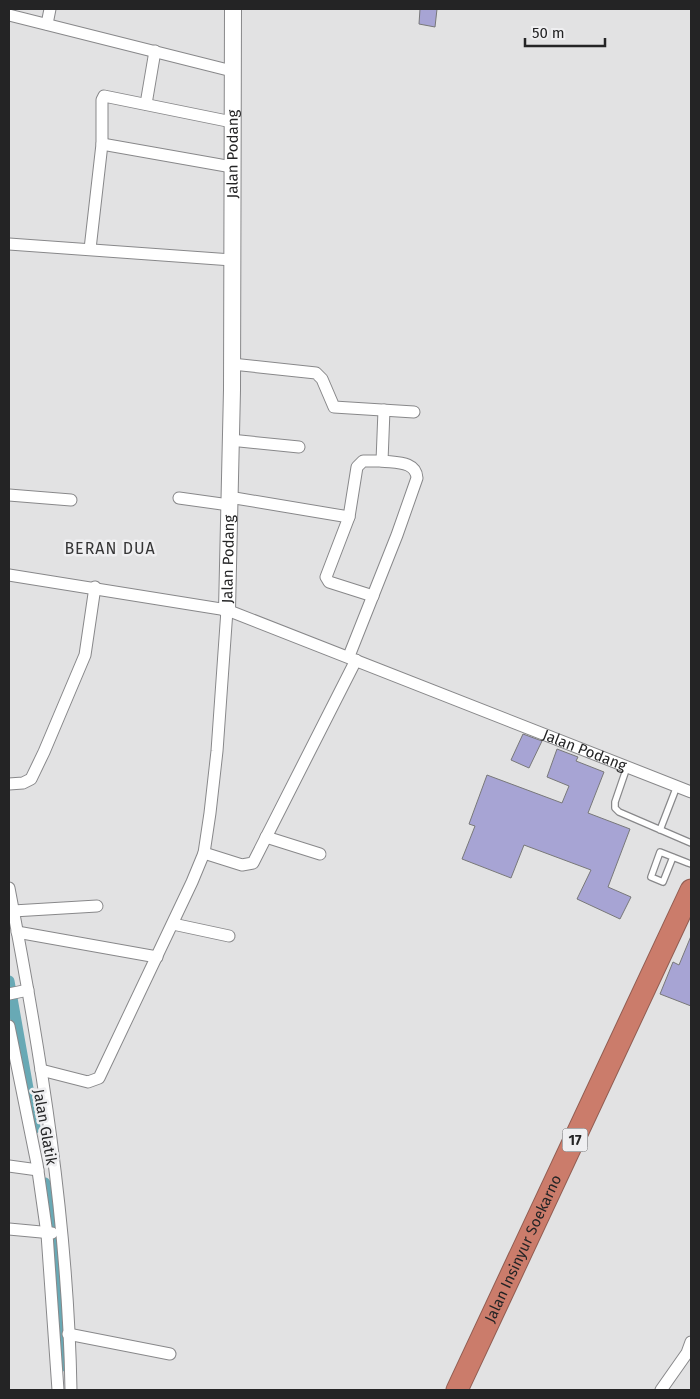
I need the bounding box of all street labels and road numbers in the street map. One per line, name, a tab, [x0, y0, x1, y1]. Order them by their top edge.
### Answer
street label: Jalan Podang	[224, 110, 242, 198]
street label: Jalan Podang	[218, 514, 238, 604]
street label: Jalan Podang	[540, 726, 629, 775]
street label: Jalan Glatik	[29, 1087, 61, 1167]
road number: 17	[562, 1128, 588, 1152]
street label: Jalan Insinyur Soekarno	[481, 1172, 565, 1325]

